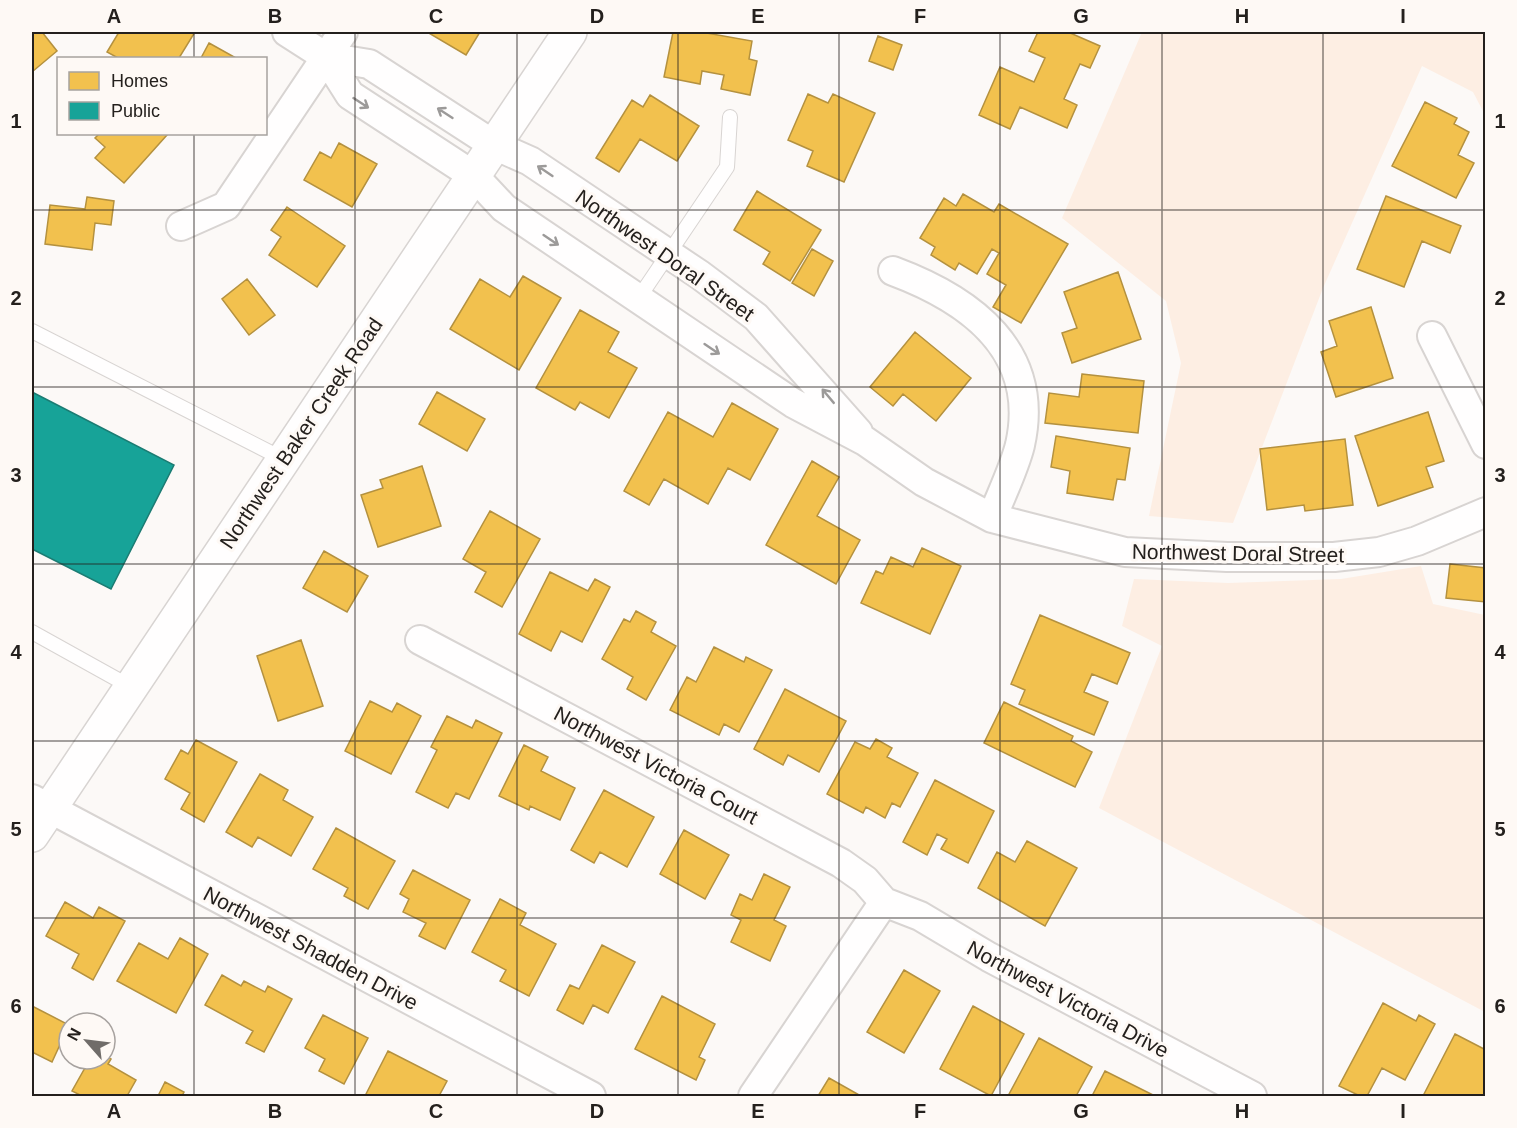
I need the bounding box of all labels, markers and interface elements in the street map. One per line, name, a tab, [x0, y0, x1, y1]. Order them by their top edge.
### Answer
text: A	[107, 5, 121, 27]
text: B	[268, 5, 282, 27]
text: C	[429, 5, 443, 27]
text: D	[590, 5, 604, 27]
text: E	[751, 5, 765, 27]
text: F	[914, 5, 926, 27]
text: G	[1073, 5, 1089, 27]
text: H	[1235, 5, 1249, 27]
text: I	[1400, 5, 1406, 27]
legend	[57, 57, 267, 135]
text: Homes	[111, 71, 168, 91]
one-way arrow	[352, 97, 369, 109]
text: Public	[111, 101, 160, 121]
one-way arrow	[437, 107, 454, 120]
text: 1	[10, 110, 22, 132]
text: 1	[1494, 110, 1506, 132]
one-way arrow	[538, 165, 554, 177]
street label: Northwest Doral Street	[571, 185, 759, 325]
one-way arrow	[542, 234, 558, 246]
text: 2	[10, 287, 22, 309]
text: 2	[1494, 287, 1506, 309]
street label: Northwest Baker Creek Road	[215, 313, 387, 553]
one-way arrow	[703, 344, 720, 356]
one-way arrow	[821, 388, 834, 404]
text: 3	[10, 464, 22, 486]
text: 3	[1494, 464, 1506, 486]
street label: Northwest Doral Street	[1132, 540, 1345, 566]
text: 4	[10, 641, 22, 663]
text: 4	[1494, 641, 1506, 663]
street label: Northwest Victoria Court	[550, 702, 762, 829]
text: 5	[10, 818, 22, 840]
text: 5	[1494, 818, 1506, 840]
street label: Northwest Shadden Drive	[200, 882, 422, 1014]
street label: Northwest Victoria Drive	[963, 936, 1173, 1062]
text: 6	[10, 995, 22, 1017]
text: 6	[1494, 995, 1506, 1017]
north arrow	[57, 1011, 117, 1071]
text: N	[64, 1025, 84, 1043]
text: A	[107, 1100, 121, 1122]
text: B	[268, 1100, 282, 1122]
text: C	[429, 1100, 443, 1122]
text: D	[590, 1100, 604, 1122]
text: E	[751, 1100, 765, 1122]
text: F	[914, 1100, 926, 1122]
text: G	[1073, 1100, 1089, 1122]
text: H	[1235, 1100, 1249, 1122]
text: I	[1400, 1100, 1406, 1122]

